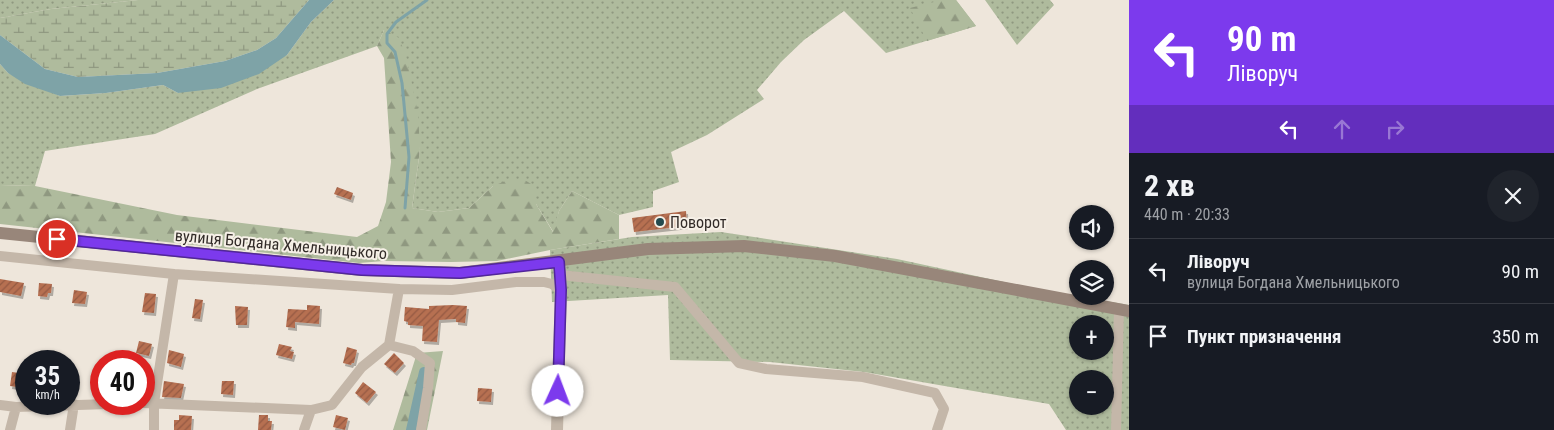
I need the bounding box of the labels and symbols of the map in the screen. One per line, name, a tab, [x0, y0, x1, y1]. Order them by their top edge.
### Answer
place label: Поворот	[670, 213, 727, 232]
marker: Поворот	[654, 216, 666, 228]
pin	[36, 218, 78, 260]
street label: вулиця Богдана Хмельницького	[174, 226, 388, 263]
speed limit sign: 40	[90, 350, 155, 415]
position arrow	[531, 364, 583, 416]

